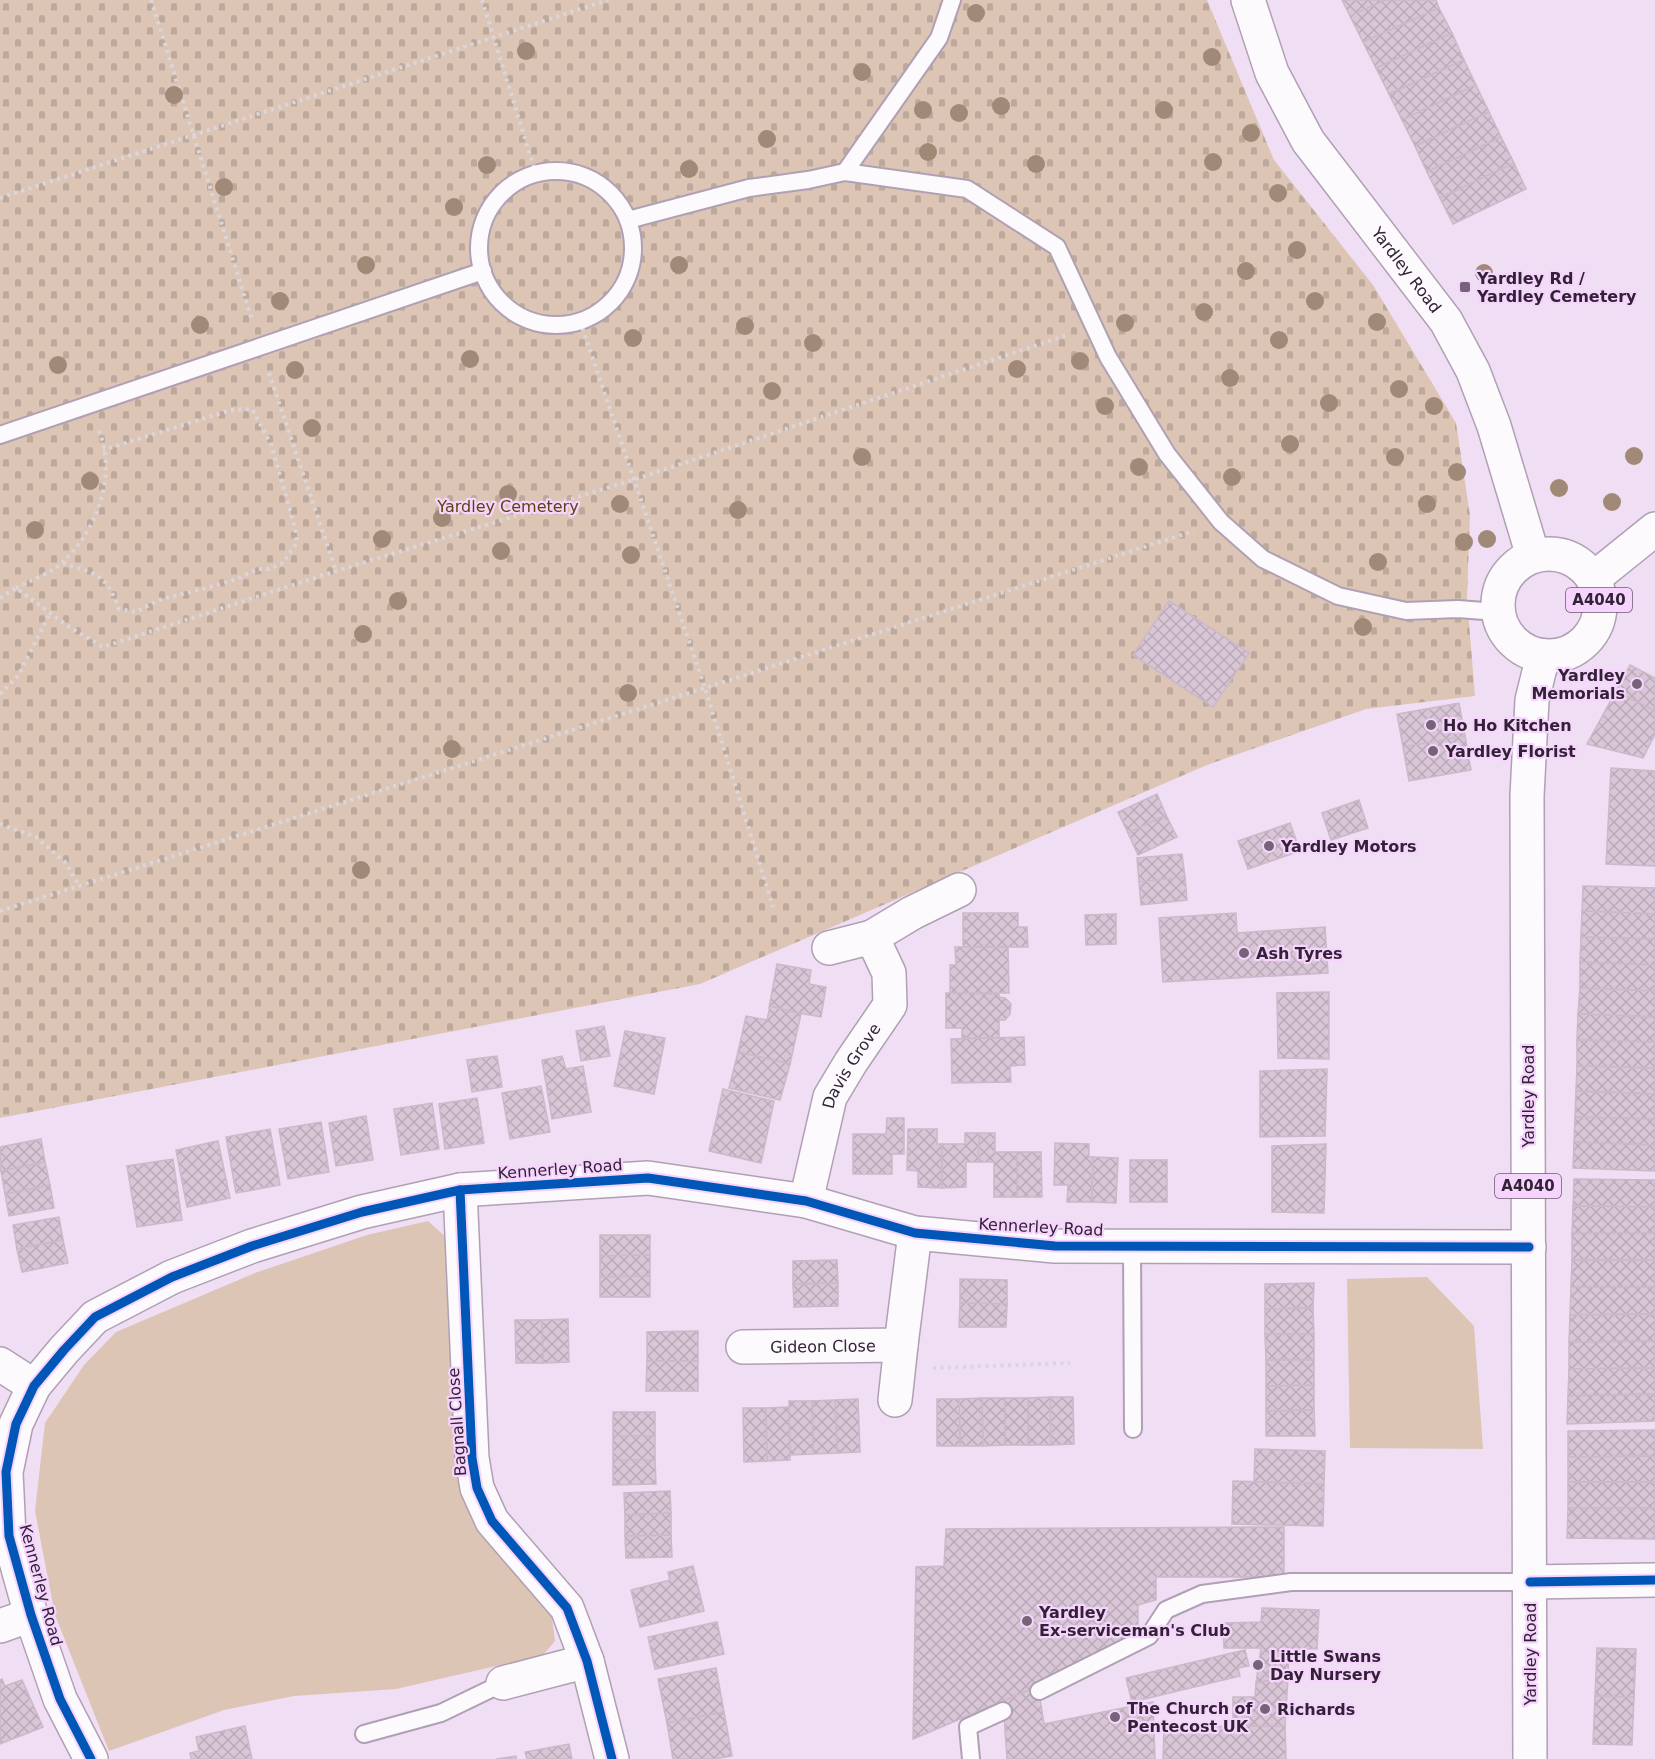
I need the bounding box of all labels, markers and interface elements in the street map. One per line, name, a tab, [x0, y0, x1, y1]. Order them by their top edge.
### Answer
street label: Yardley Road	[1367, 222, 1446, 316]
place label: Yardley Rd / Yardley Cemetery	[1476, 269, 1637, 306]
marker: Yardley Rd / Yardley Cemetery	[1458, 280, 1472, 294]
park label: Yardley Cemetery	[436, 497, 579, 516]
road number: A4040	[1566, 588, 1632, 612]
place label: Yardley Memorials	[1531, 666, 1626, 703]
marker: Yardley Memorials	[1630, 677, 1644, 691]
place label: Ho Ho Kitchen	[1443, 716, 1572, 735]
marker: Ho Ho Kitchen	[1424, 718, 1438, 732]
place label: Yardley Florist	[1444, 742, 1576, 761]
marker: Yardley Florist	[1426, 744, 1440, 758]
place label: Yardley Motors	[1280, 837, 1417, 856]
marker: Yardley Motors	[1262, 839, 1276, 853]
place label: Ash Tyres	[1256, 944, 1343, 963]
marker: Ash Tyres	[1237, 946, 1251, 960]
street label: Davis Grove	[818, 1019, 884, 1110]
street label: Yardley Road	[1519, 1045, 1538, 1148]
street label: Kennerley Road	[497, 1155, 623, 1183]
road number: A4040	[1495, 1174, 1561, 1198]
street label: Kennerley Road	[978, 1214, 1104, 1240]
street label: Gideon Close	[770, 1336, 876, 1356]
street label: Bagnall Close	[444, 1367, 470, 1477]
street label: Kennerley Road	[16, 1522, 66, 1648]
place label: Yardley Ex-serviceman's Club	[1038, 1603, 1230, 1640]
street label: Yardley Road	[1521, 1603, 1540, 1706]
marker: Yardley Ex-serviceman's Club	[1020, 1614, 1034, 1628]
place label: Little Swans Day Nursery	[1270, 1647, 1382, 1684]
marker: Little Swans Day Nursery	[1251, 1658, 1265, 1672]
place label: The Church of Pentecost UK	[1127, 1699, 1254, 1736]
place label: Richards	[1277, 1700, 1355, 1719]
marker: Richards	[1258, 1702, 1272, 1716]
marker: The Church of Pentecost UK	[1108, 1710, 1122, 1724]

